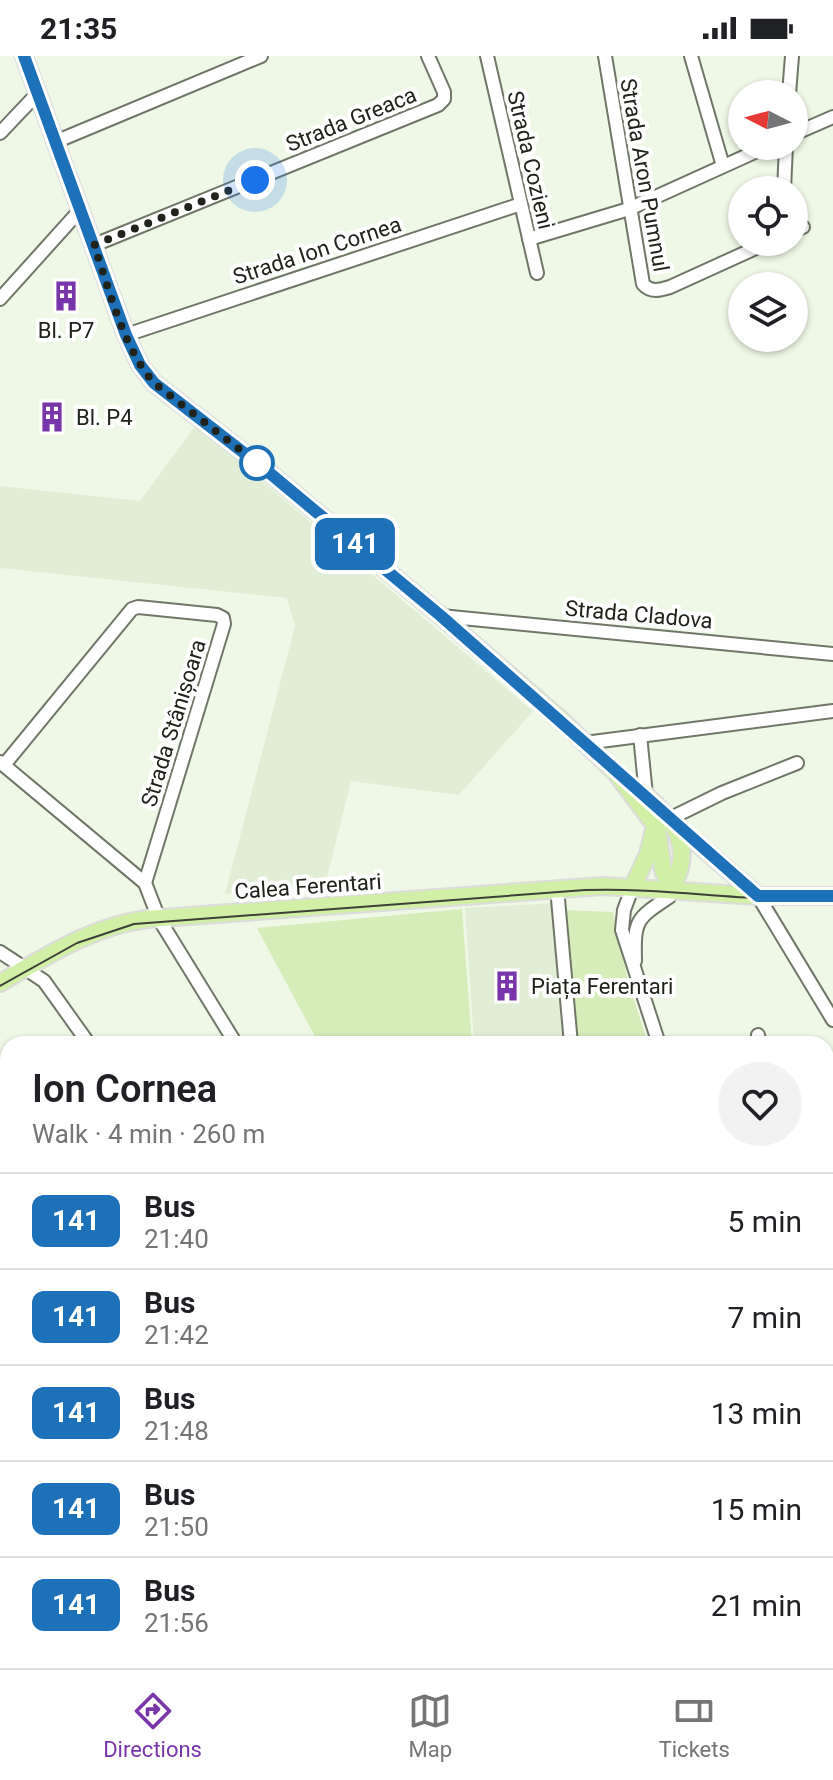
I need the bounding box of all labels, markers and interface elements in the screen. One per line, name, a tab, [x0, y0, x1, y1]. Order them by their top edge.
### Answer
text: 21:35	[40, 11, 117, 46]
street label: Strada Aron Pumnul	[615, 77, 674, 274]
north arrow	[728, 80, 808, 160]
map controls	[728, 80, 808, 352]
street label: Strada Greaca	[282, 82, 420, 157]
street label: Strada Cozieni	[502, 89, 559, 232]
your location	[235, 160, 275, 200]
button: locate	[728, 176, 808, 256]
street label: Strada Ion Cornea	[230, 211, 404, 289]
button: layers	[728, 272, 808, 352]
building icon: Bl. P7	[49, 279, 83, 313]
place label: Bl. P7	[38, 318, 94, 343]
building icon: Bl. P4	[35, 400, 69, 434]
place label: Bl. P4	[76, 405, 133, 430]
unlabelled marker	[240, 446, 274, 480]
line badge: 141	[309, 518, 401, 570]
text: 141	[331, 527, 379, 560]
street label: Strada Cladova	[564, 596, 714, 633]
street label: Strada Stânișoara	[136, 636, 212, 810]
street label: Calea Ferentari	[234, 869, 382, 904]
building icon: Piața Ferentari	[490, 969, 524, 1003]
place label: Piața Ferentari	[531, 974, 673, 1000]
button: heart	[718, 1062, 802, 1146]
text: Ion Cornea	[32, 1067, 217, 1111]
text: Walk · 4 min · 260 m	[32, 1119, 265, 1149]
text: Bus	[144, 1189, 195, 1224]
text: 141	[52, 1204, 100, 1237]
text: 5 min	[728, 1204, 802, 1239]
text: 21:40	[144, 1224, 209, 1254]
text: Bus	[144, 1285, 195, 1320]
text: 141	[52, 1300, 100, 1333]
text: 7 min	[728, 1300, 802, 1335]
text: 21:42	[144, 1320, 209, 1350]
text: Bus	[144, 1381, 195, 1416]
text: 141	[52, 1396, 100, 1429]
text: 13 min	[711, 1396, 802, 1431]
text: 21:48	[144, 1416, 209, 1446]
text: Bus	[144, 1477, 195, 1512]
text: 141	[52, 1492, 100, 1525]
text: 15 min	[711, 1492, 802, 1527]
text: 21:50	[144, 1512, 209, 1542]
text: Bus	[144, 1573, 195, 1608]
text: 141	[52, 1588, 100, 1621]
text: 21 min	[711, 1588, 802, 1623]
text: 21:56	[144, 1608, 209, 1638]
tab: Directions	[103, 1689, 202, 1762]
tab: Map	[408, 1689, 452, 1762]
tab: Tickets	[659, 1689, 730, 1762]

